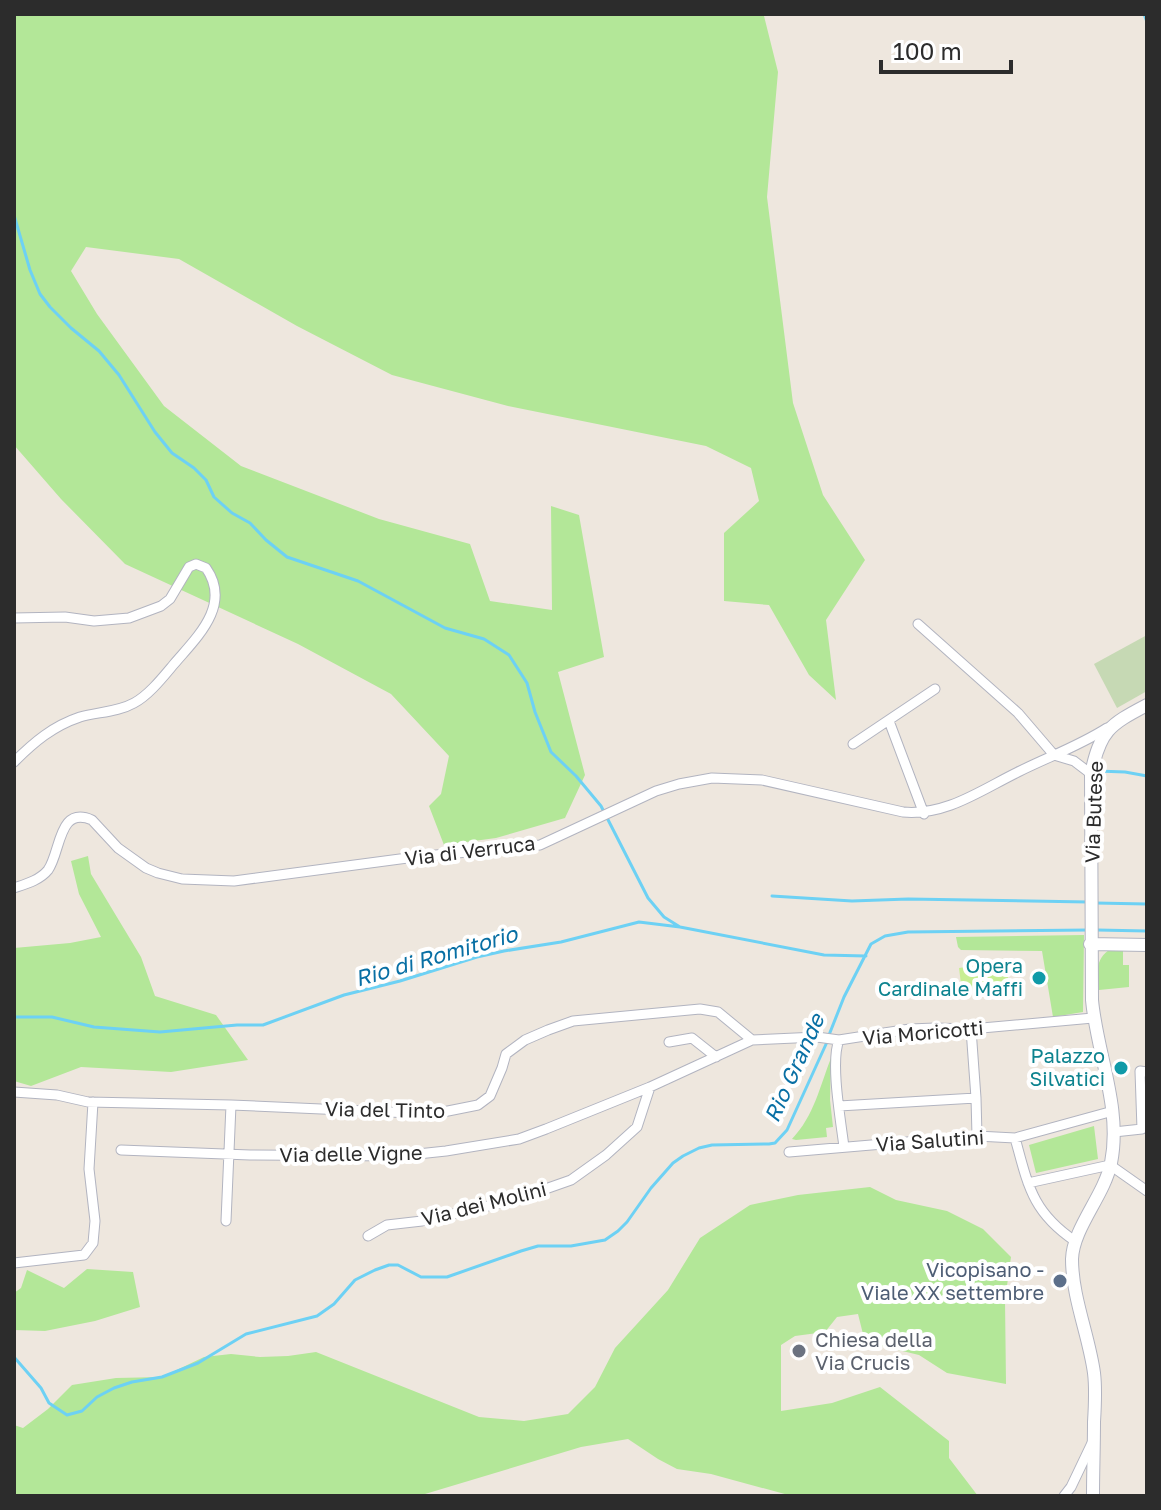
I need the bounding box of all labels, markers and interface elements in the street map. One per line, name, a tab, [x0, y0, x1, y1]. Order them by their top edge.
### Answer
scale bar	[881, 24, 1011, 74]
text: 100 m	[893, 36, 962, 65]
street label: Via Butese	[1079, 760, 1107, 864]
street label: Via di Verruca	[403, 830, 537, 870]
water label: Rio di Romitorio	[352, 919, 522, 992]
place label: Opera Cardinale Maffi	[878, 953, 1023, 1000]
marker: Opera Cardinale Maffi	[1030, 969, 1048, 987]
water label: Rio Grande	[758, 1007, 830, 1126]
street label: Via Moricotti	[861, 1015, 984, 1049]
place label: Palazzo Silvatici	[1030, 1043, 1105, 1090]
marker: Palazzo Silvatici	[1112, 1059, 1130, 1077]
street label: Via del Tinto	[325, 1096, 445, 1122]
street label: Via Salutini	[875, 1124, 985, 1156]
street label: Via delle Vigne	[279, 1140, 423, 1166]
street label: Via dei Molini	[419, 1176, 549, 1230]
place label: Vicopisano - Viale XX settembre	[861, 1257, 1044, 1304]
marker: Vicopisano - Viale XX settembre	[1051, 1272, 1069, 1290]
place label: Chiesa della Via Crucis	[815, 1327, 933, 1374]
marker: Chiesa della Via Crucis	[790, 1342, 808, 1360]

